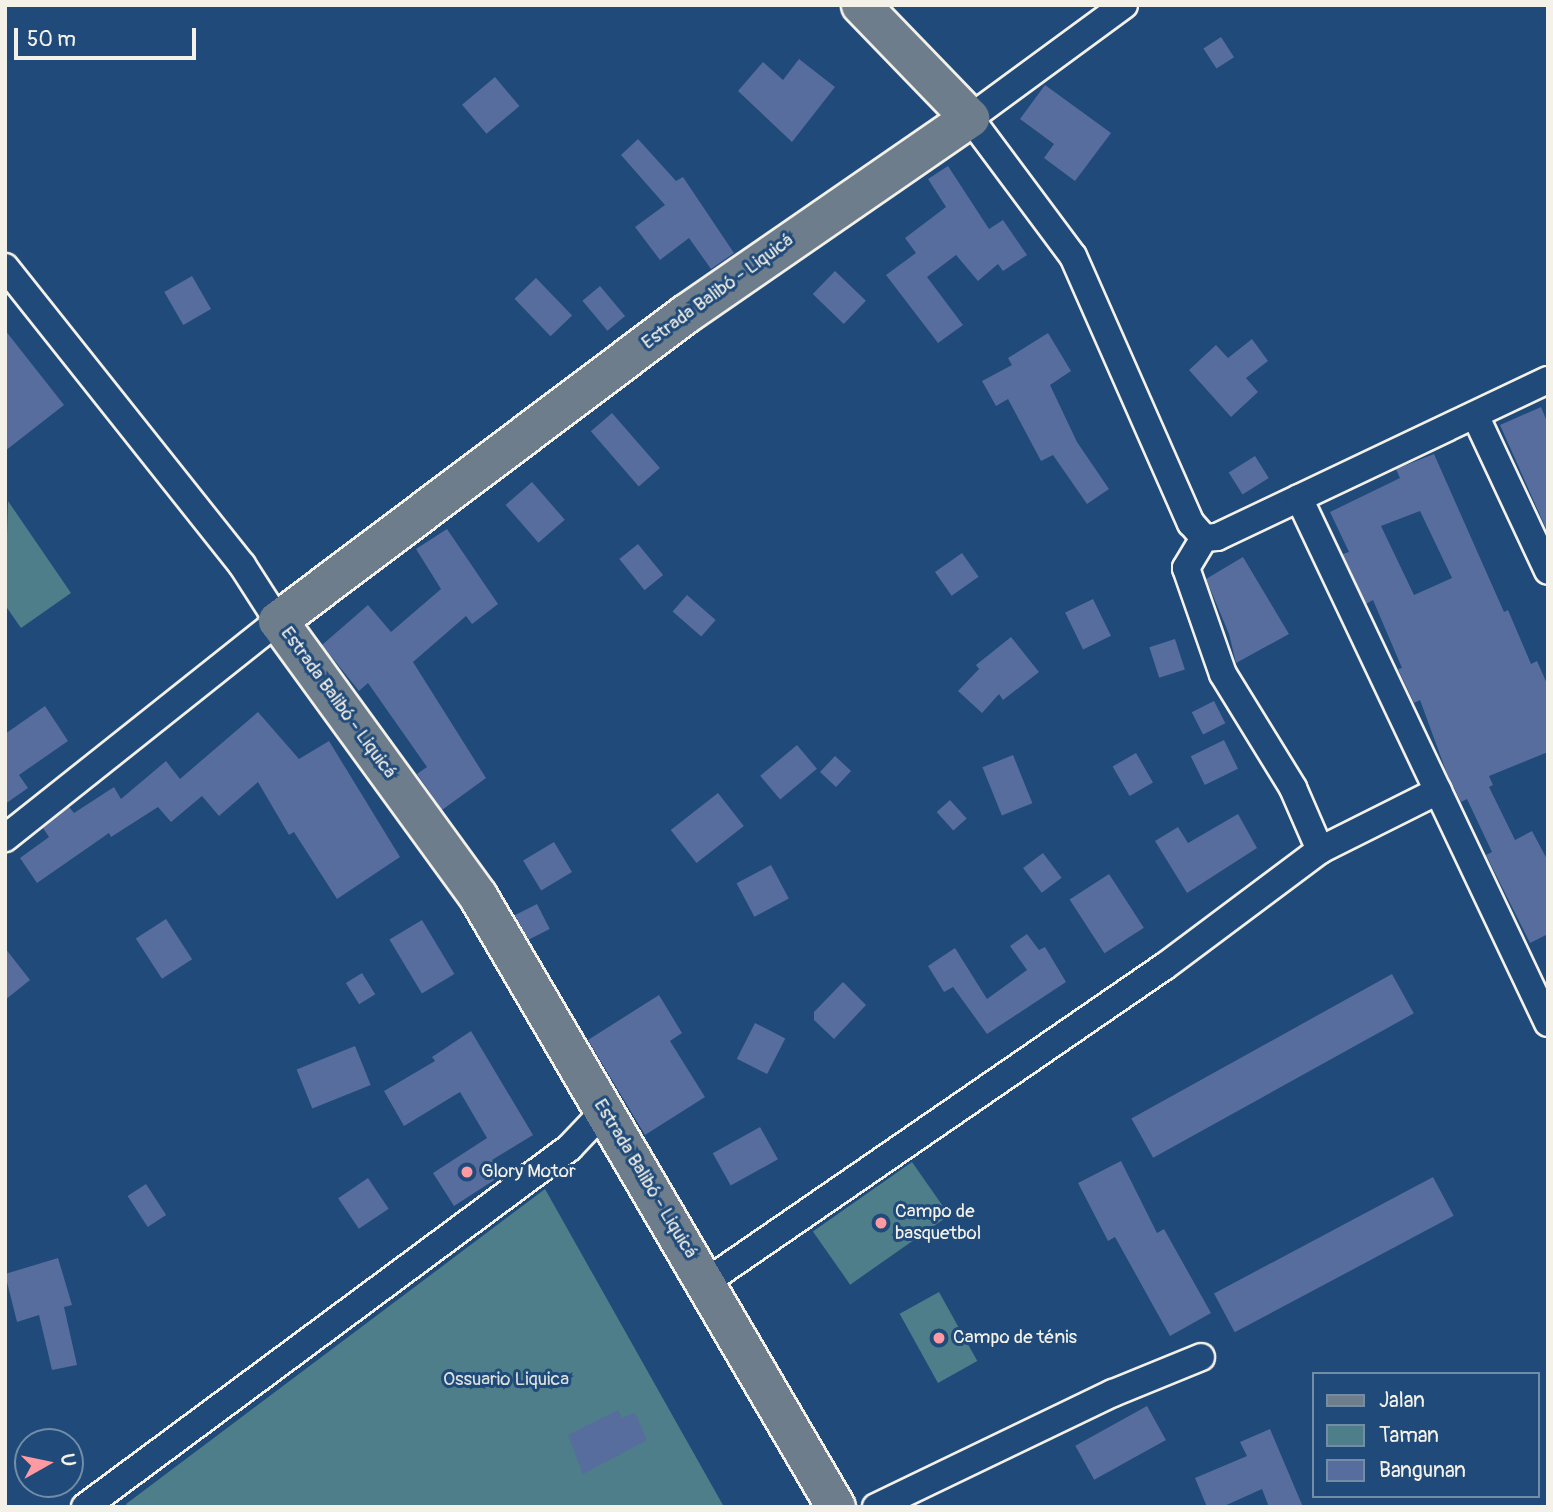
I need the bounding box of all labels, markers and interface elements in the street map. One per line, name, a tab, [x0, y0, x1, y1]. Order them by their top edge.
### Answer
scale bar	[18, 14, 200, 58]
text: 50 m	[27, 26, 76, 53]
street label: Estrada Balibó - Liquicá	[638, 229, 798, 355]
street label: Estrada Balibó - Liquicá	[275, 623, 401, 783]
street label: Estrada Balibó - Liquicá	[588, 1095, 702, 1263]
place label: Glory Motor	[481, 1161, 576, 1183]
marker: Glory Motor	[459, 1164, 475, 1180]
place label: Campo de basquetbol	[895, 1201, 981, 1245]
marker: Campo de basquetbol	[873, 1215, 889, 1231]
place label: Campo de ténis	[953, 1327, 1077, 1349]
marker: Campo de ténis	[931, 1330, 947, 1346]
park label: Ossuario Liquica	[443, 1369, 569, 1391]
legend	[1312, 1372, 1539, 1498]
text: Jalan	[1379, 1387, 1425, 1414]
text: Taman	[1379, 1422, 1439, 1449]
north arrow	[14, 1428, 84, 1498]
text: U	[55, 1452, 81, 1468]
text: Bangunan	[1379, 1457, 1466, 1484]

